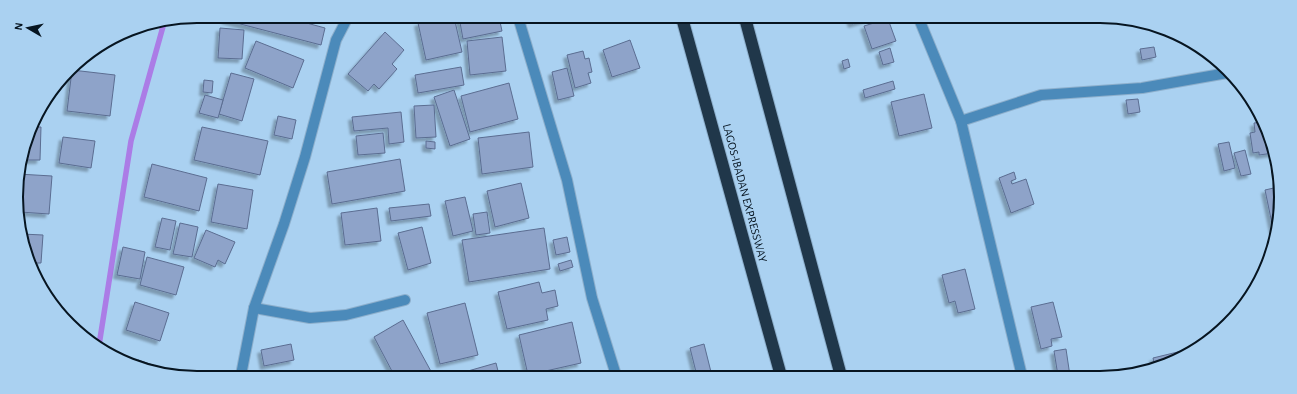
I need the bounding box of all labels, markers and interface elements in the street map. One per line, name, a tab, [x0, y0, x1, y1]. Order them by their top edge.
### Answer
north arrow	[8, 8, 48, 48]
text: N	[13, 22, 25, 31]
street label: LAGOS-IBADAN EXPRESSWAY	[721, 122, 769, 264]

